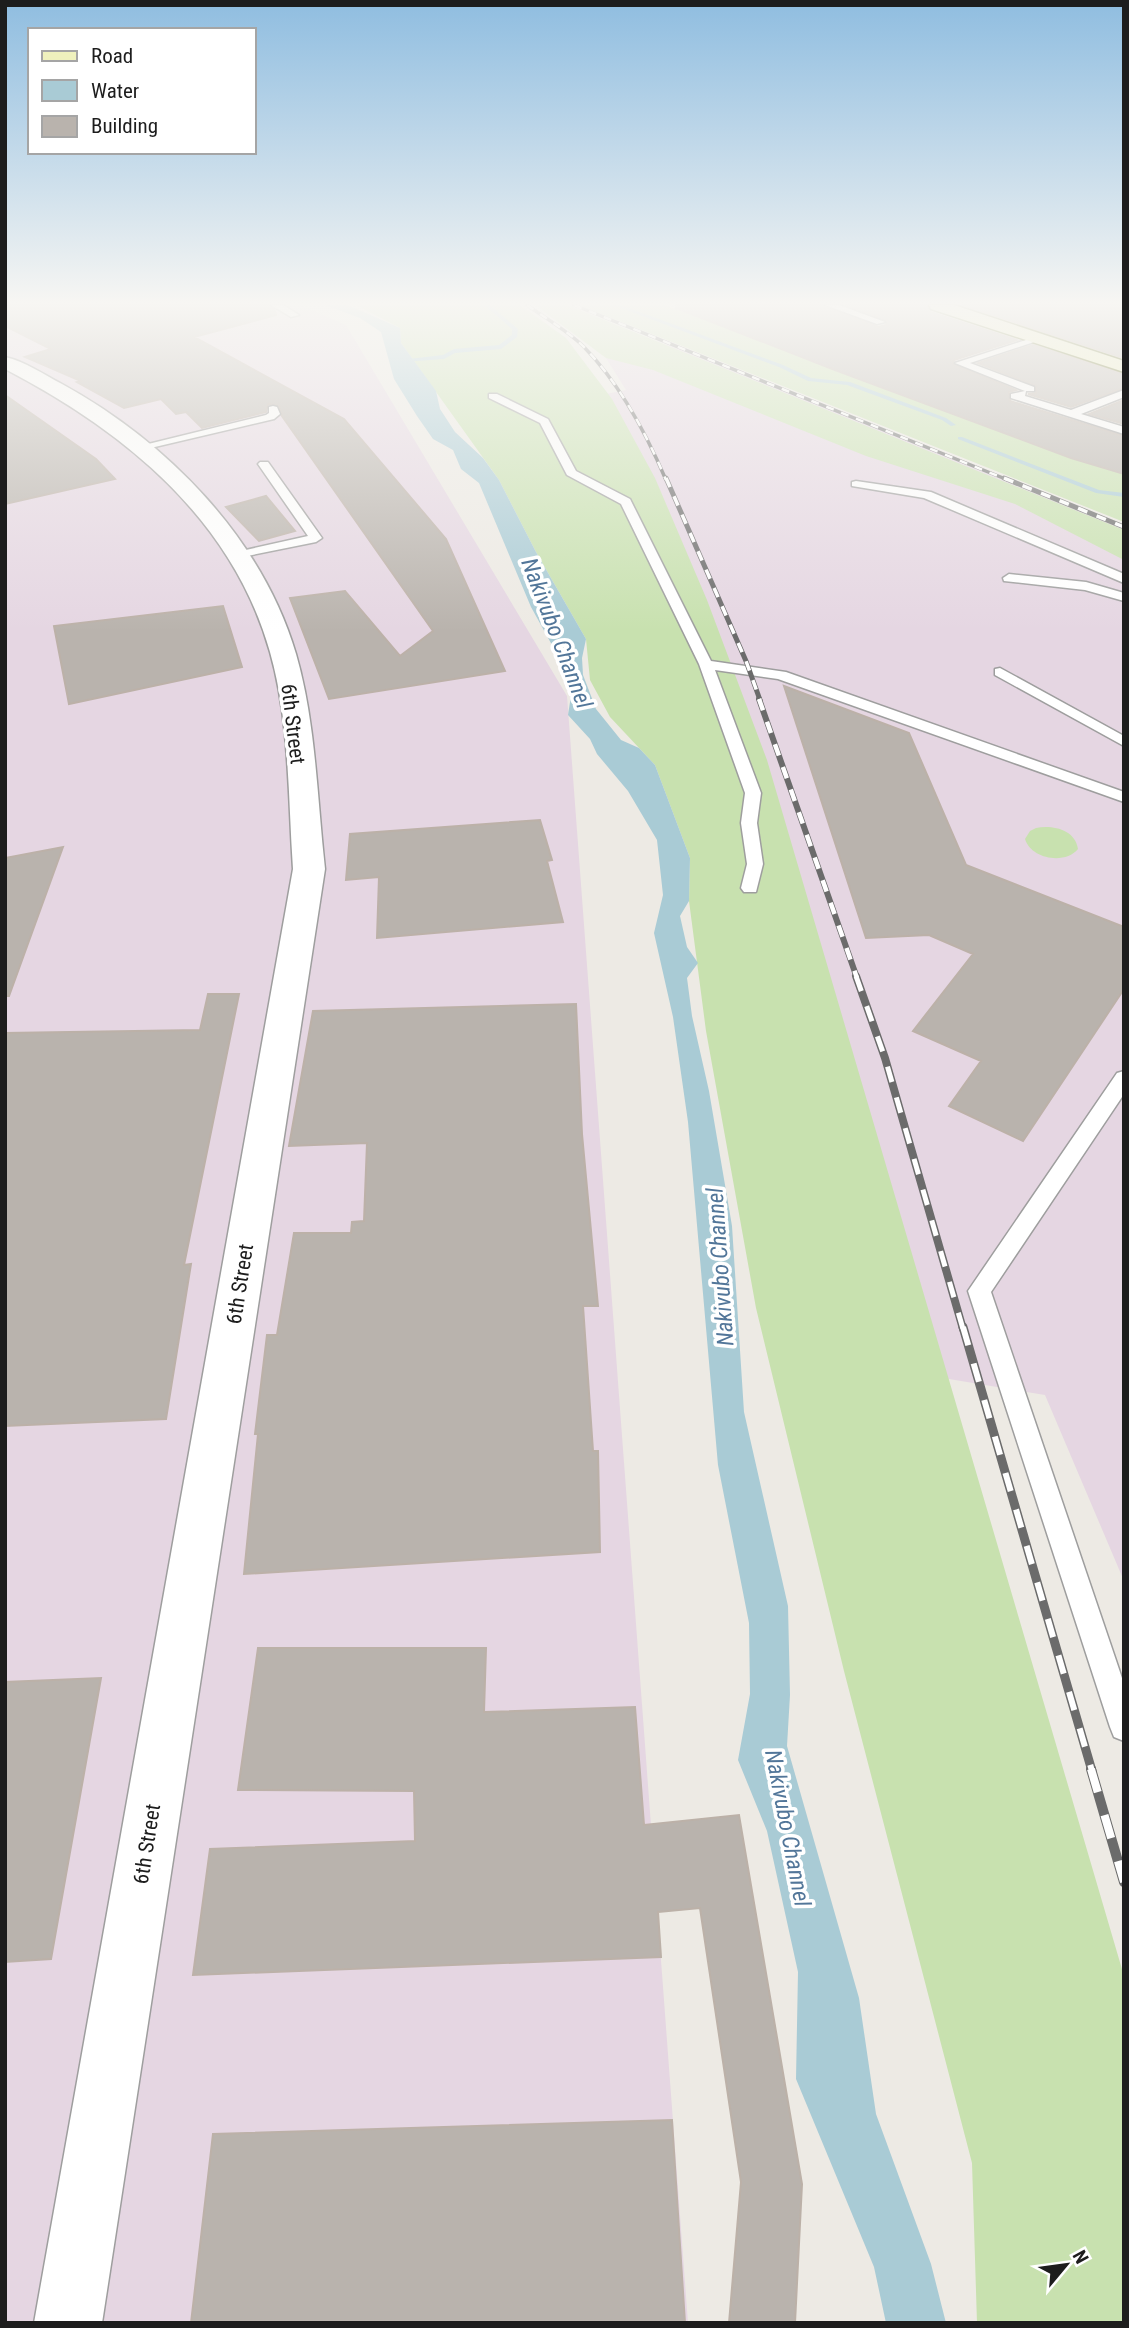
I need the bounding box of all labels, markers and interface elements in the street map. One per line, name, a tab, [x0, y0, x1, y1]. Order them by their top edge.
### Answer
legend	[28, 28, 256, 154]
text: Road	[91, 44, 133, 68]
text: Water	[91, 79, 139, 103]
text: Building	[91, 114, 158, 138]
water label: Nakivubo Channel	[515, 554, 598, 713]
street label: 6th Street	[276, 682, 310, 766]
water label: Nakivubo Channel	[701, 1186, 740, 1347]
street label: 6th Street	[222, 1242, 258, 1326]
water label: Nakivubo Channel	[759, 1748, 816, 1909]
street label: 6th Street	[129, 1802, 165, 1886]
north arrow	[1031, 2230, 1101, 2300]
text: N	[1068, 2246, 1093, 2268]

